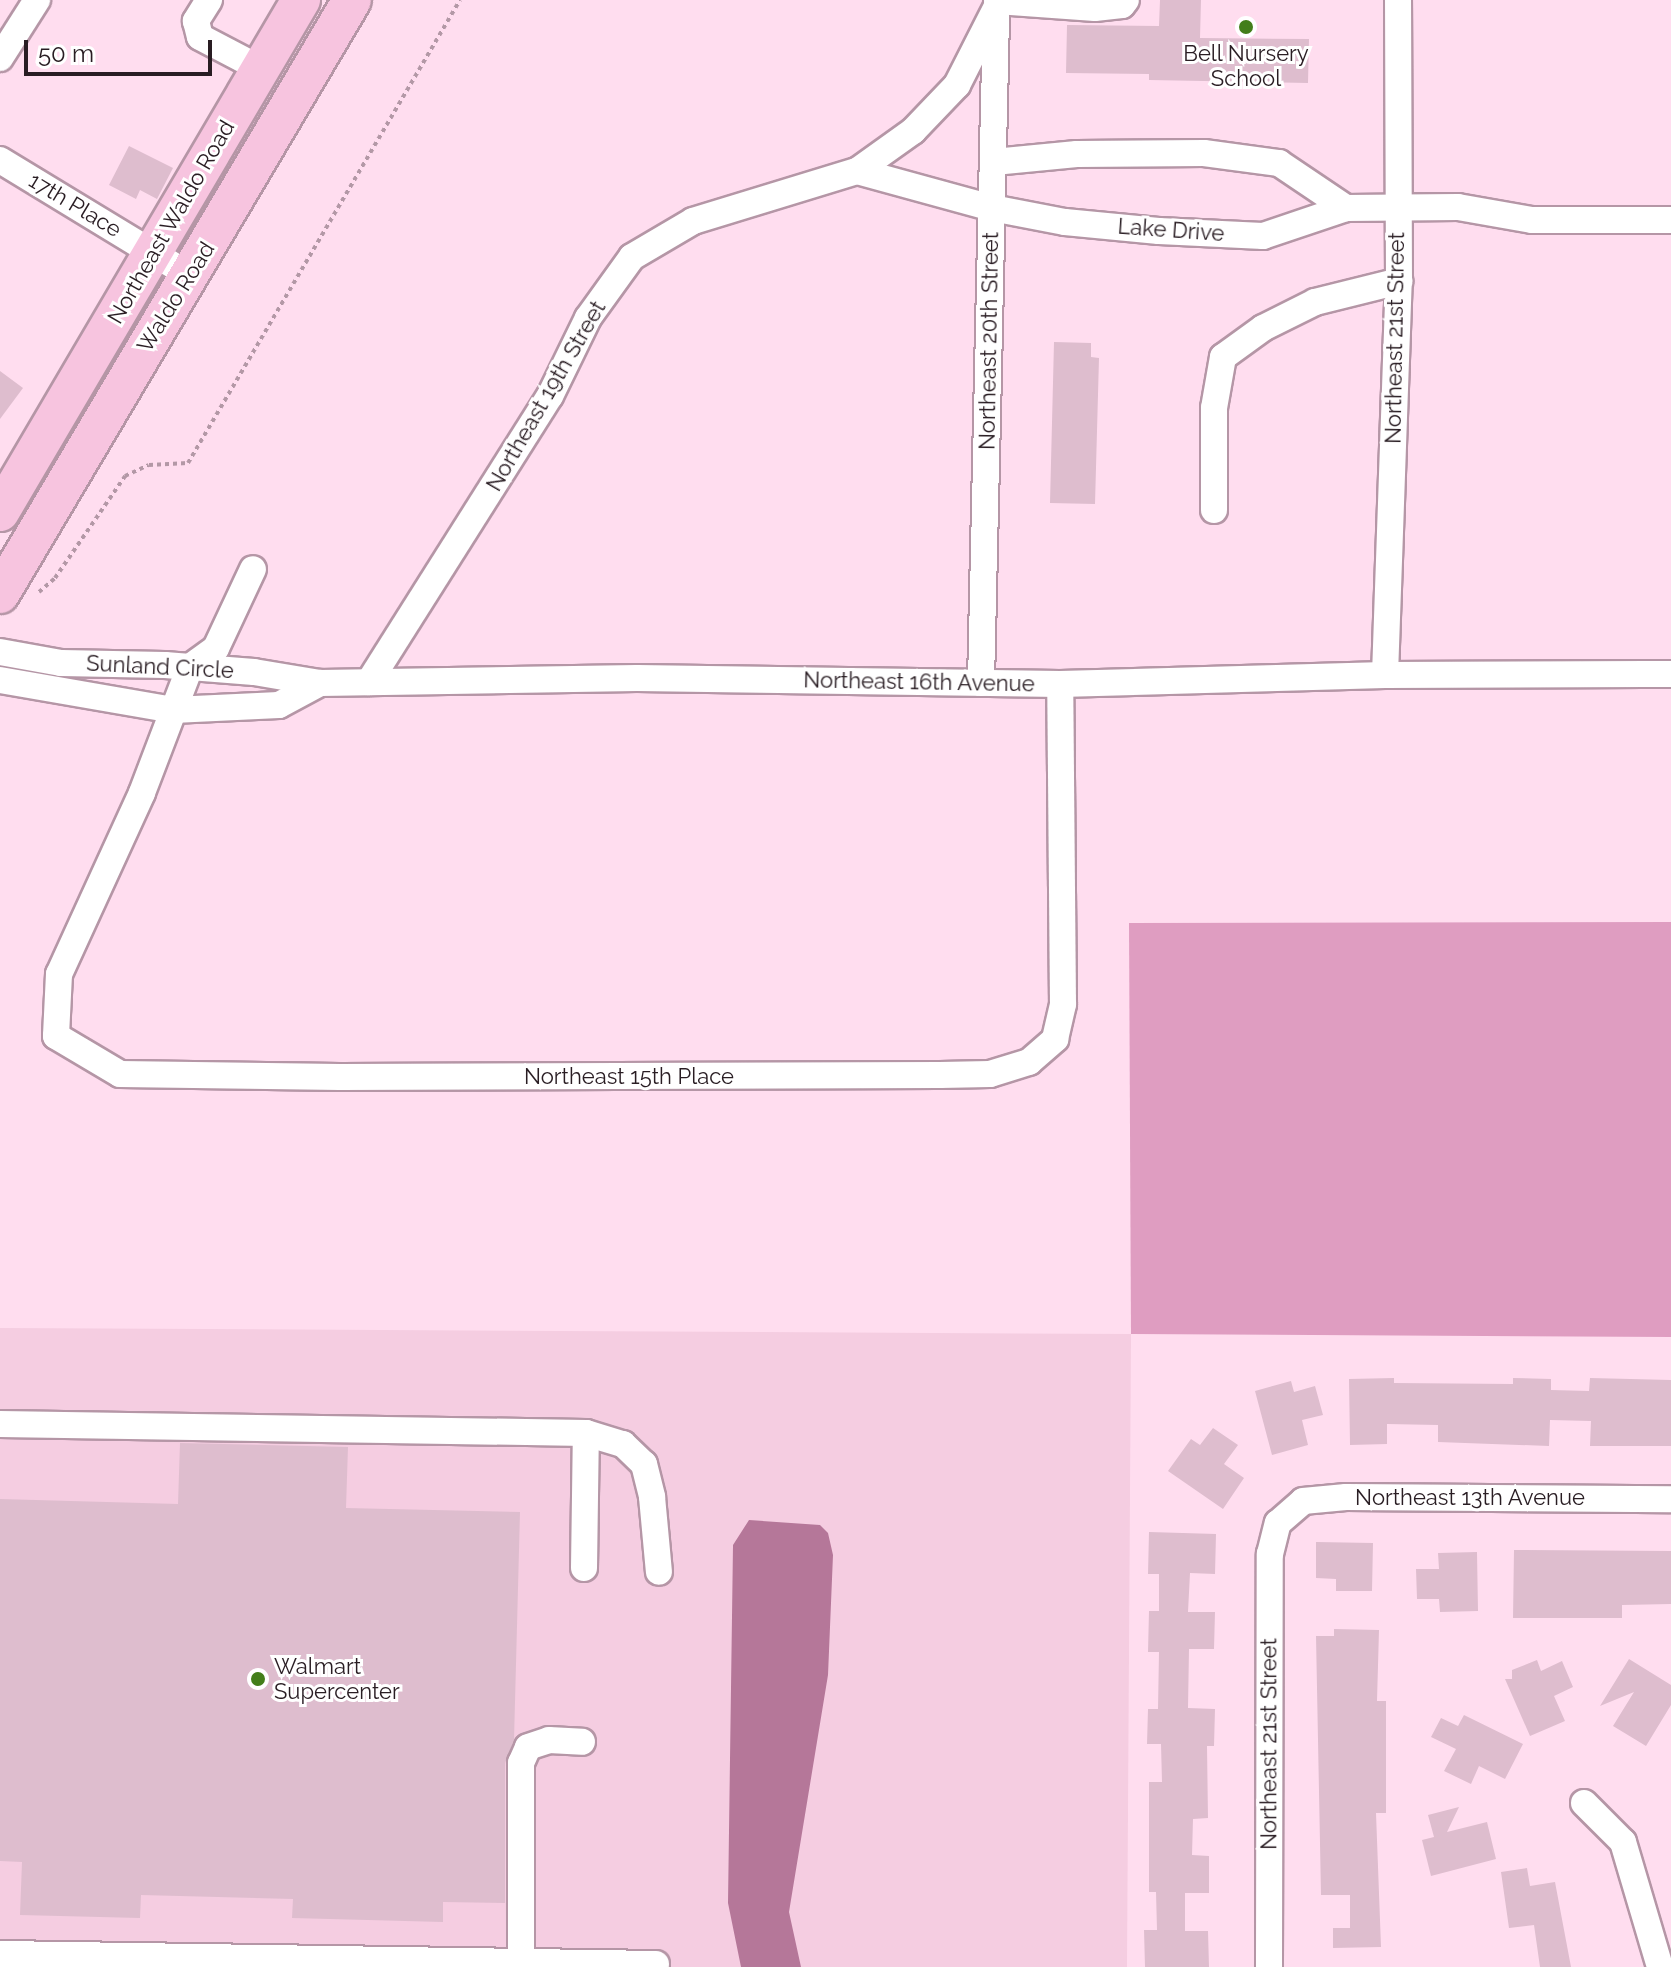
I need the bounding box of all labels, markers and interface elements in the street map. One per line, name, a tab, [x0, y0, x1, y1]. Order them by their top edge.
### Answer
marker: Bell Nursery School	[1237, 18, 1255, 36]
scale bar	[28, 24, 216, 74]
text: 50 m	[38, 39, 94, 68]
place label: Bell Nursery School	[1183, 40, 1309, 92]
street label: Northeast Waldo Road	[102, 115, 240, 329]
street label: 17th Place	[24, 167, 126, 243]
street label: Lake Drive	[1117, 213, 1225, 247]
street label: Northeast 20th Street	[974, 232, 1004, 450]
street label: Northeast 21st Street	[1380, 232, 1410, 444]
street label: Waldo Road	[132, 237, 220, 357]
street label: Northeast 19th Street	[481, 296, 611, 496]
street label: Sunland Circle	[86, 650, 234, 684]
street label: Northeast 16th Avenue	[803, 667, 1035, 697]
street label: Northeast 15th Place	[524, 1064, 734, 1090]
street label: Northeast 13th Avenue	[1355, 1485, 1585, 1511]
street label: Northeast 21st Street	[1256, 1638, 1282, 1850]
place label: Walmart Supercenter	[274, 1653, 400, 1704]
marker: Walmart Supercenter	[249, 1670, 267, 1688]

